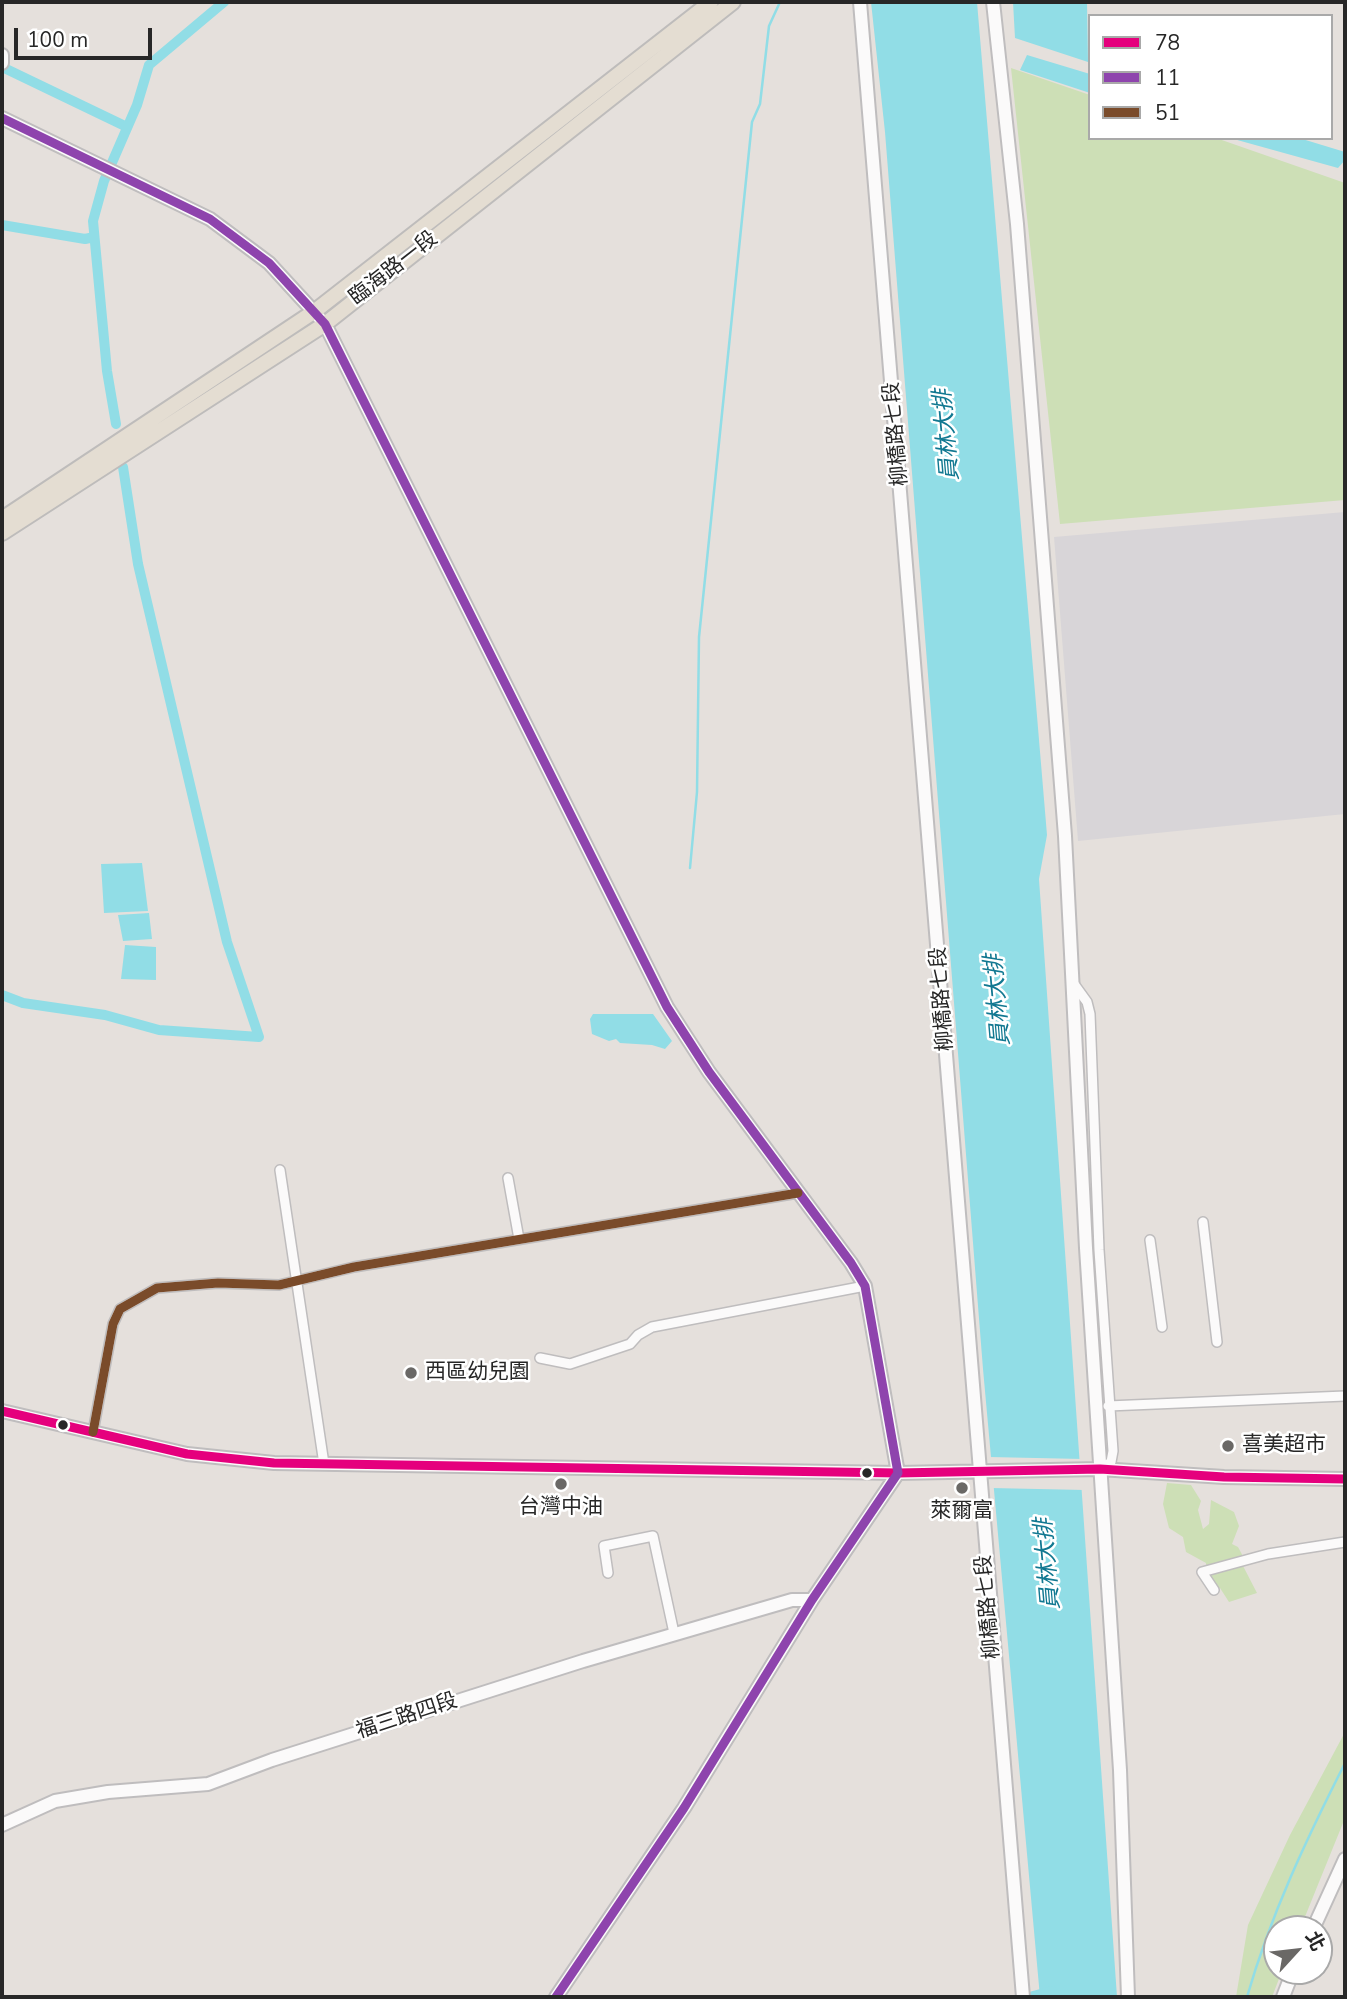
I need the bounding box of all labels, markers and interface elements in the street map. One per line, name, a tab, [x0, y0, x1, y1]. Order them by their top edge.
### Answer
scale bar	[18, 14, 156, 58]
legend	[1088, 14, 1333, 140]
text: 100 m	[27, 26, 88, 54]
text: 78	[1155, 29, 1180, 57]
text: 11	[1155, 64, 1180, 92]
text: 51	[1155, 99, 1180, 127]
street label: 臨海路一段	[345, 227, 443, 311]
street label: 柳橋路七段	[880, 381, 914, 487]
water label: 員林大排	[930, 388, 966, 482]
street label: 柳橋路七段	[927, 946, 959, 1052]
water label: 員林大排	[981, 953, 1017, 1047]
place label: 西區幼兒園	[425, 1360, 530, 1386]
marker: 西區幼兒園	[403, 1365, 419, 1381]
unlabelled marker	[56, 1418, 70, 1432]
place label: 喜美超市	[1242, 1433, 1326, 1459]
marker: 喜美超市	[1220, 1438, 1236, 1454]
unlabelled marker	[860, 1466, 874, 1480]
marker: 台灣中油	[553, 1476, 569, 1492]
marker: 萊爾富	[954, 1480, 970, 1496]
place label: 台灣中油	[519, 1495, 603, 1521]
place label: 萊爾富	[931, 1499, 993, 1525]
water label: 員林大排	[1031, 1517, 1067, 1611]
street label: 柳橋路七段	[972, 1554, 1006, 1660]
street label: 福三路四段	[353, 1689, 461, 1745]
north arrow	[1263, 1915, 1333, 1985]
text: 北	[1299, 1927, 1331, 1956]

